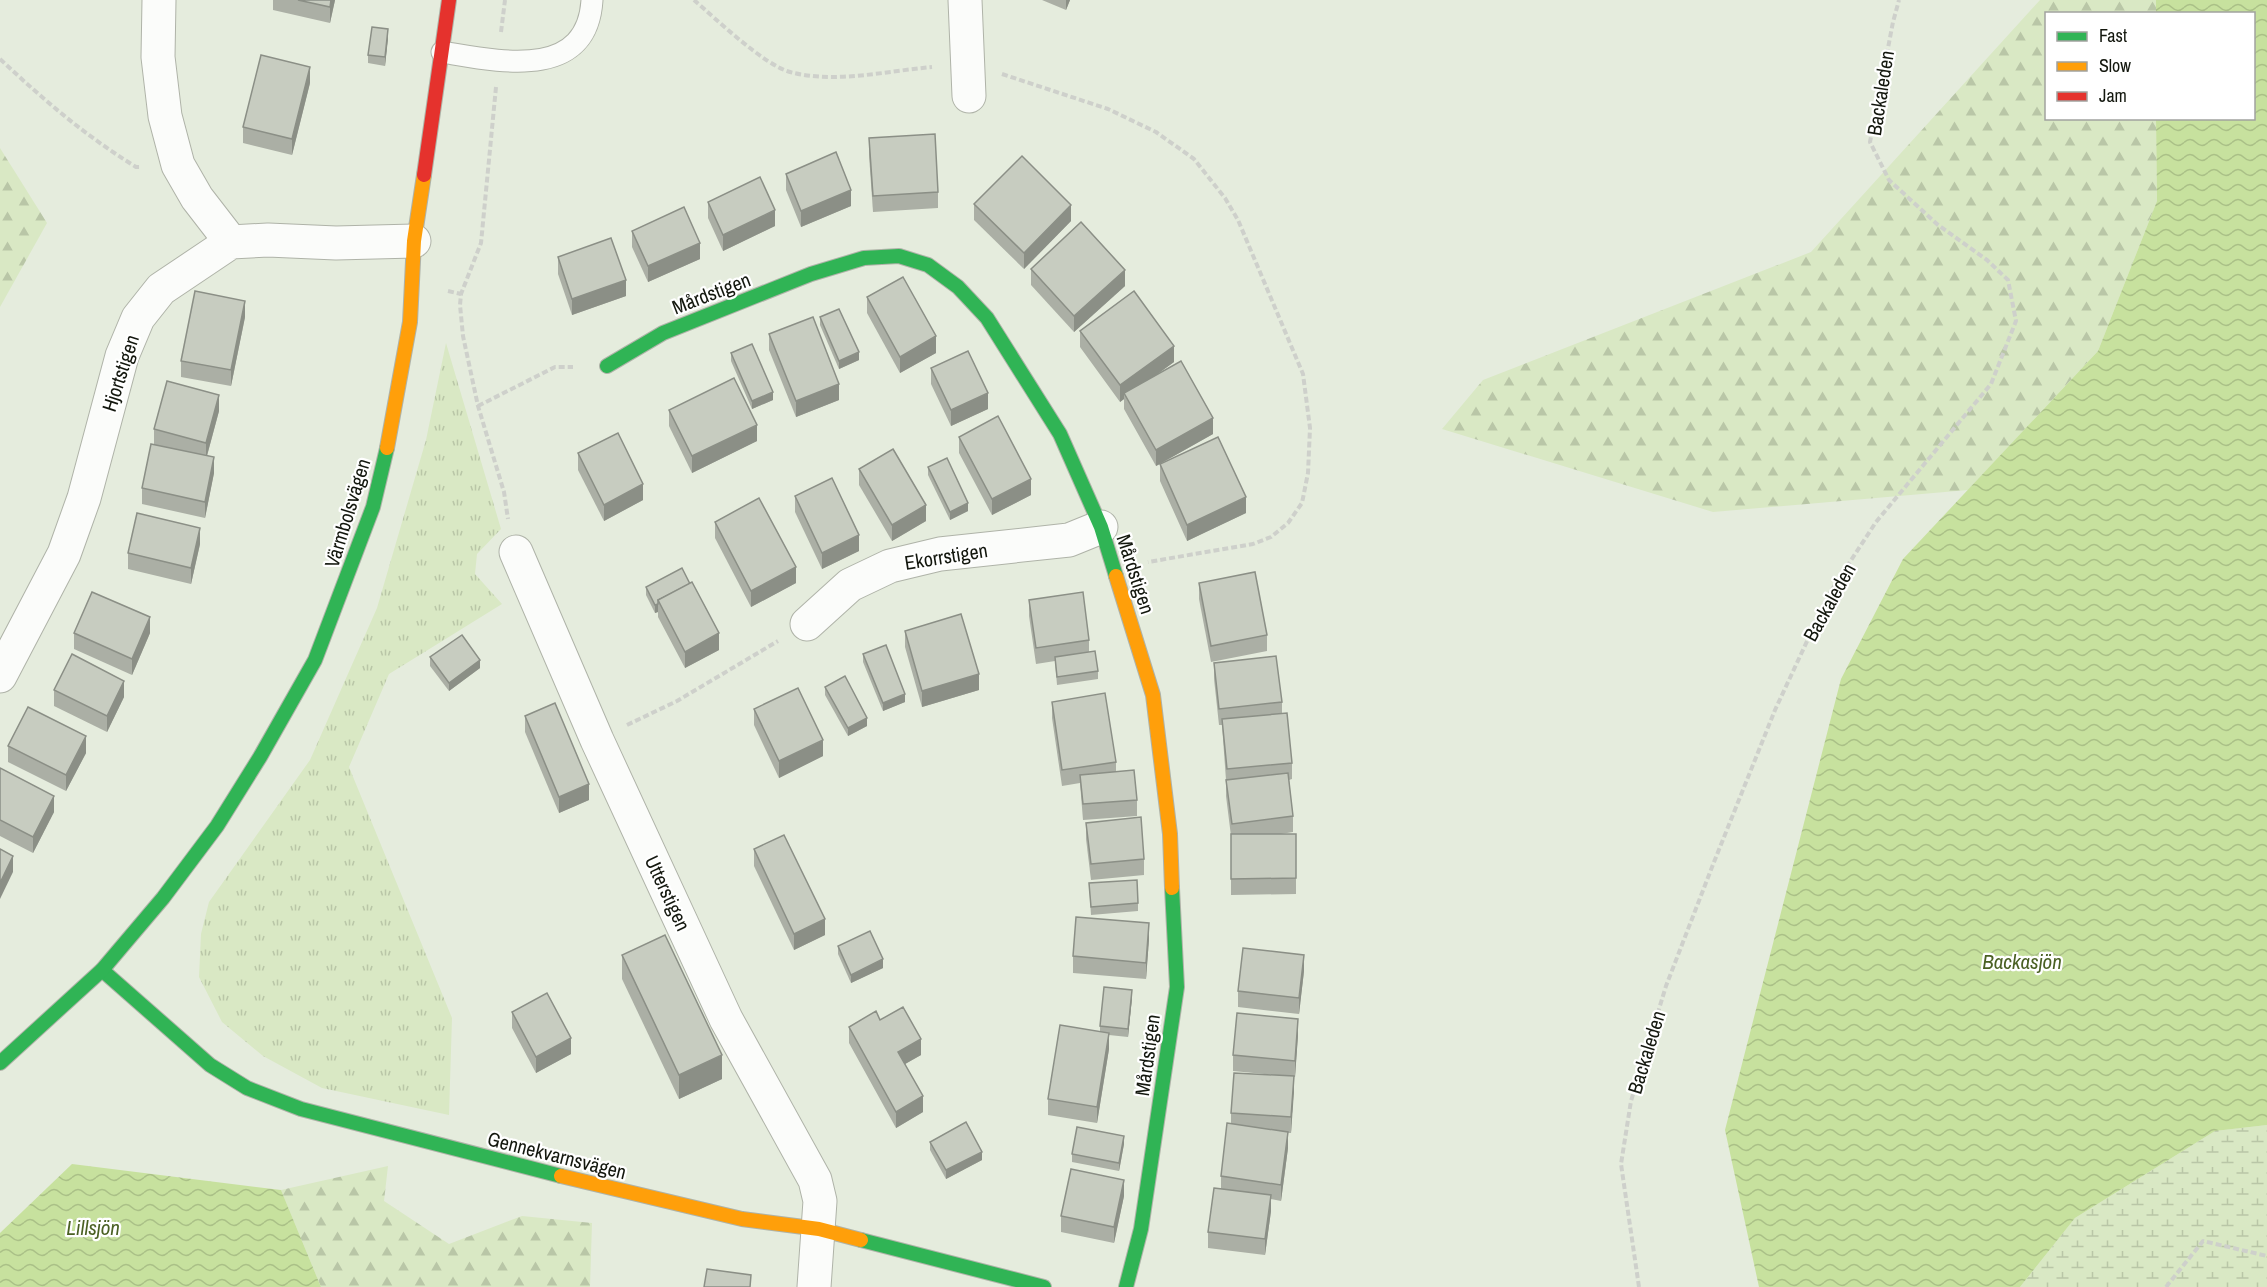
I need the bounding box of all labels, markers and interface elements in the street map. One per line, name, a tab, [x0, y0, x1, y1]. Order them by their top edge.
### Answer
legend	[2045, 12, 2255, 120]
text: Fast	[2099, 23, 2127, 48]
street label: Backaleden	[1860, 49, 1900, 137]
text: Slow	[2099, 53, 2131, 78]
text: Jam	[2099, 83, 2127, 108]
street label: Mårdstigen	[668, 266, 754, 320]
street label: Hjortstigen	[95, 331, 145, 415]
street label: Värmbolsvägen	[318, 455, 376, 571]
street label: Mårdstigen	[1110, 531, 1162, 617]
street label: Ekorrstigen	[902, 536, 990, 576]
street label: Backaleden	[1796, 558, 1862, 646]
street label: Utterstigen	[639, 851, 697, 935]
water label: Backasjön	[1982, 947, 2062, 976]
street label: Backaleden	[1621, 1007, 1671, 1097]
street label: Mårdstigen	[1128, 1012, 1166, 1098]
street label: Gennekvarnsvägen	[485, 1125, 629, 1185]
water label: Lillsjön	[66, 1213, 120, 1242]

